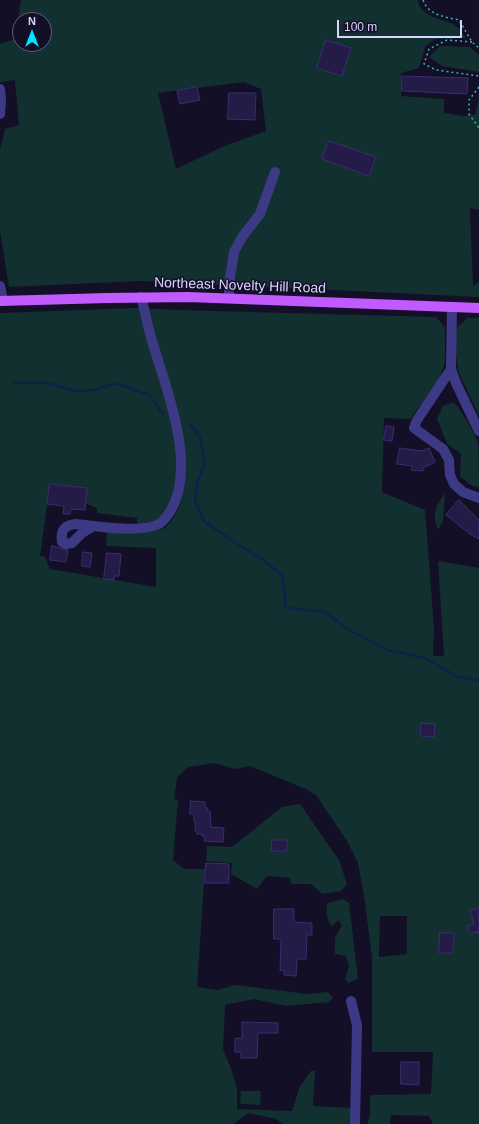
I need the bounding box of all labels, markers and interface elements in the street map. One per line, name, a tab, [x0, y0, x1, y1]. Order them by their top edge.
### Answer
north arrow	[12, 12, 52, 52]
scale bar	[339, 12, 464, 38]
text: N	[28, 15, 36, 27]
text: 100 m	[344, 20, 377, 34]
street label: Northeast Novelty Hill Road	[154, 275, 326, 297]

